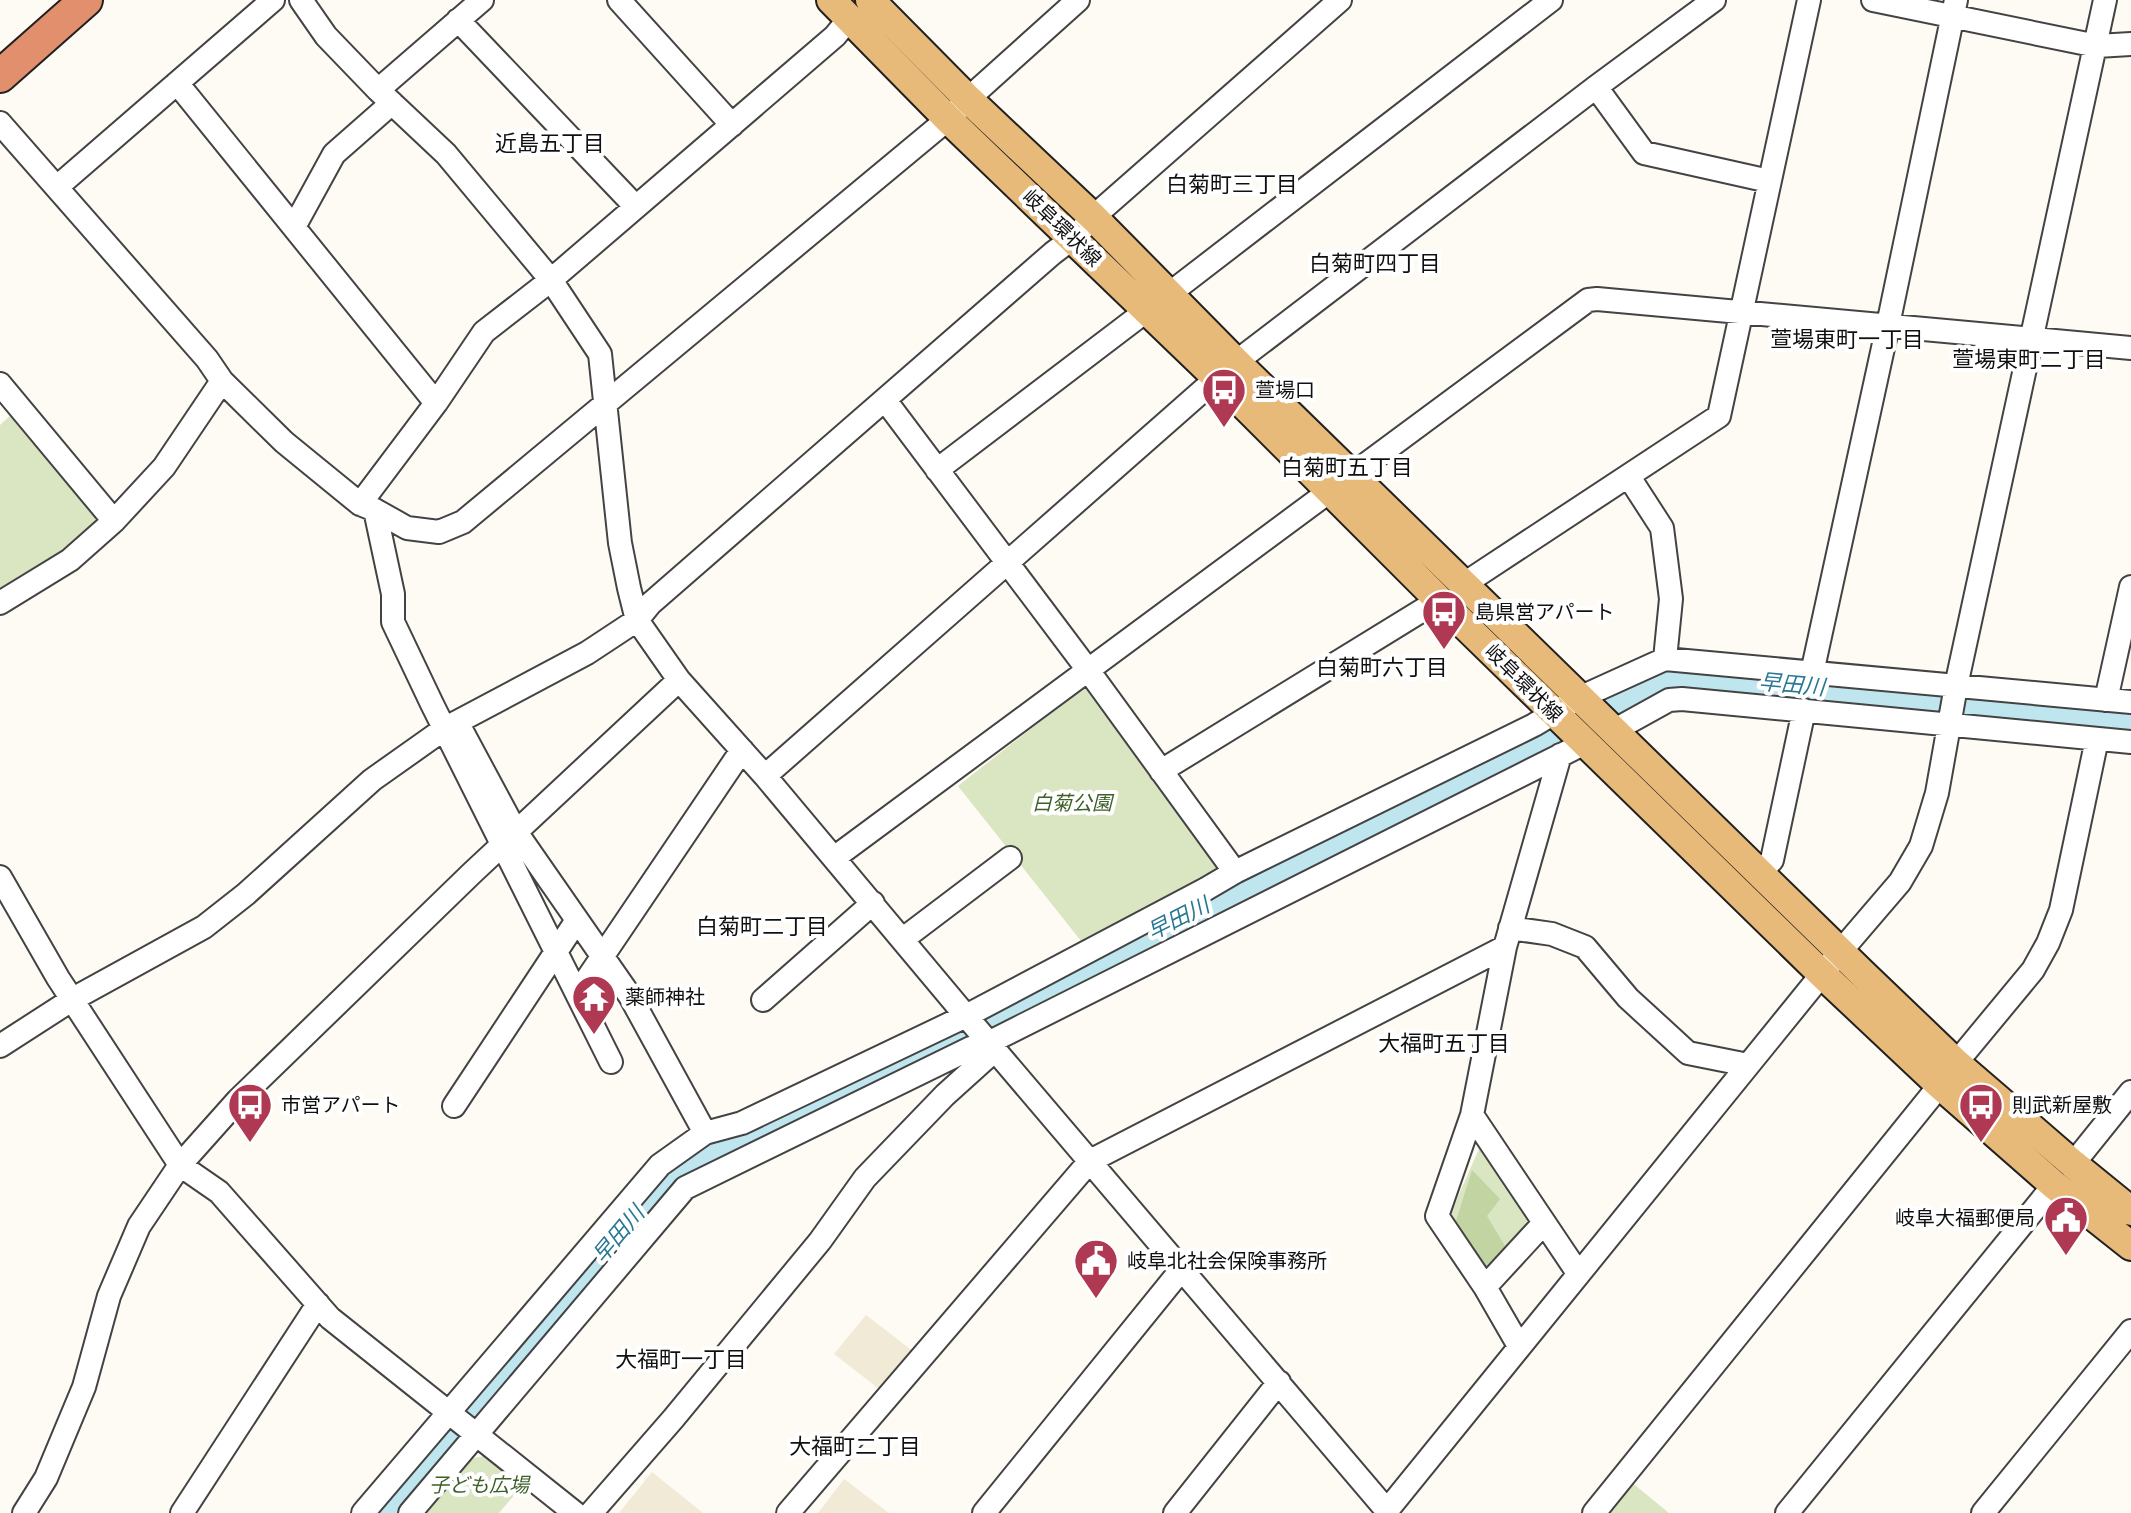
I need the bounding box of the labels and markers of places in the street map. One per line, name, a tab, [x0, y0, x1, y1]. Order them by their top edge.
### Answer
bus stop icon: 萱場口	[1200, 366, 1248, 429]
place label: 萱場口	[1255, 377, 1315, 402]
bus stop icon: 島県営アパート	[1420, 588, 1468, 651]
place label: 島県営アパート	[1475, 599, 1615, 624]
temple icon: 薬師神社	[570, 973, 618, 1036]
place label: 薬師神社	[625, 984, 705, 1009]
bus stop icon: 市営アパート	[226, 1081, 274, 1144]
bus stop icon: 則武新屋敷	[1957, 1081, 2005, 1144]
place label: 市営アパート	[281, 1092, 401, 1117]
place label: 則武新屋敷	[2012, 1092, 2112, 1117]
public building icon: 岐阜大福郵便局	[2042, 1194, 2090, 1257]
place label: 岐阜大福郵便局	[1895, 1205, 2035, 1230]
public building icon: 岐阜北社会保険事務所	[1072, 1237, 1120, 1300]
place label: 岐阜北社会保険事務所	[1127, 1248, 1327, 1273]

